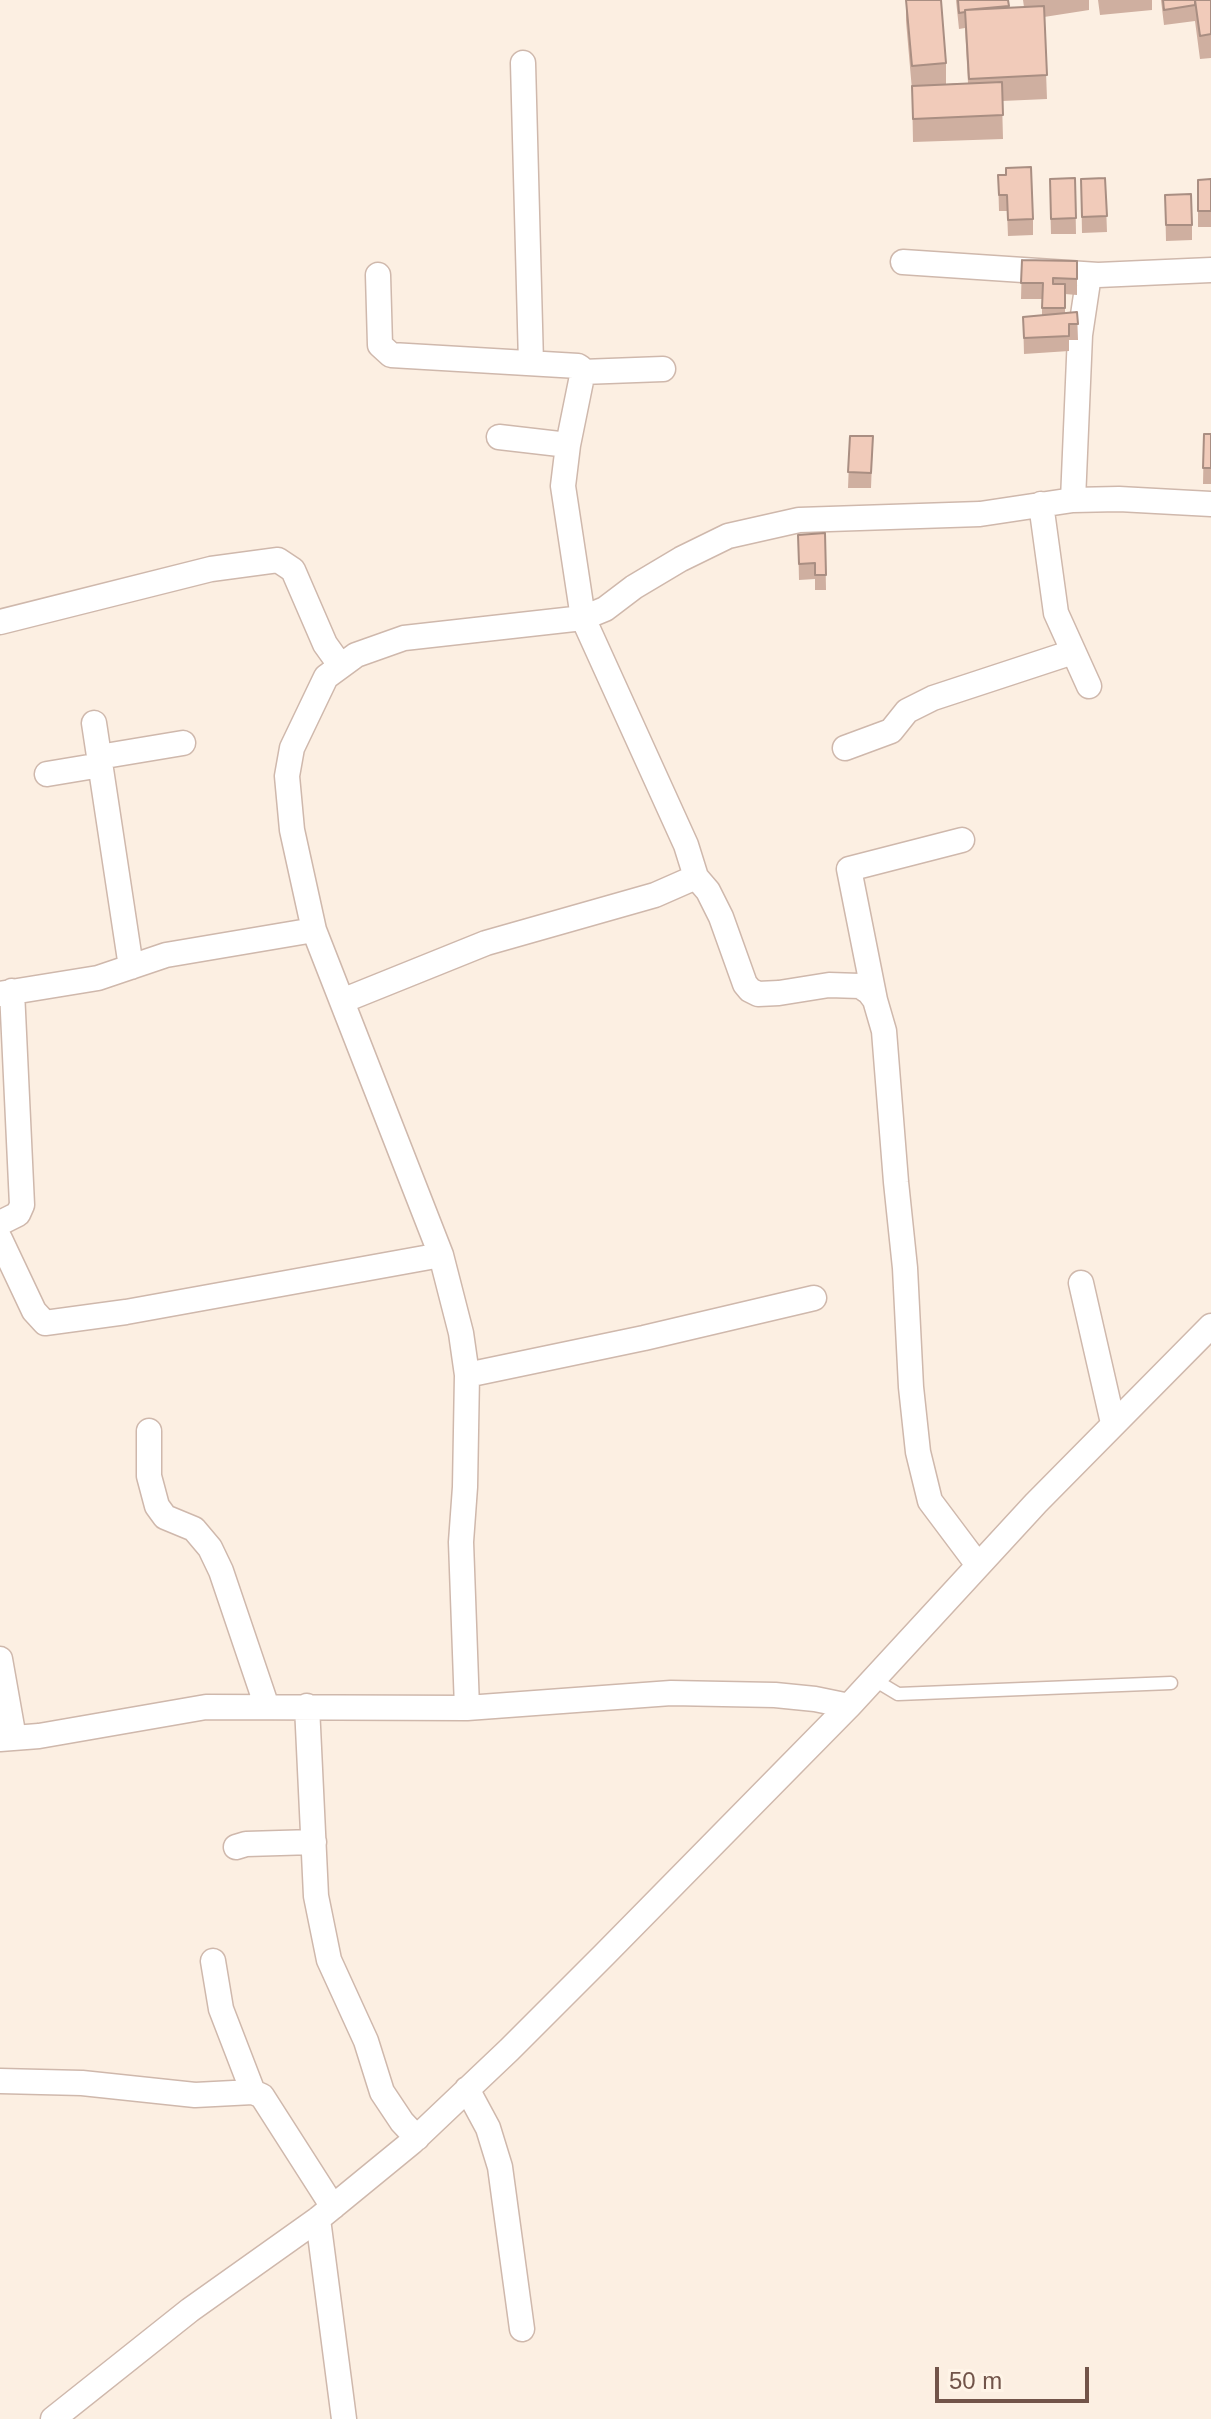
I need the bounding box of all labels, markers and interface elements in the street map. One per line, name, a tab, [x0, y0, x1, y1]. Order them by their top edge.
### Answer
scale bar	[939, 2351, 1093, 2401]
text: 50 m	[949, 2367, 1002, 2394]

